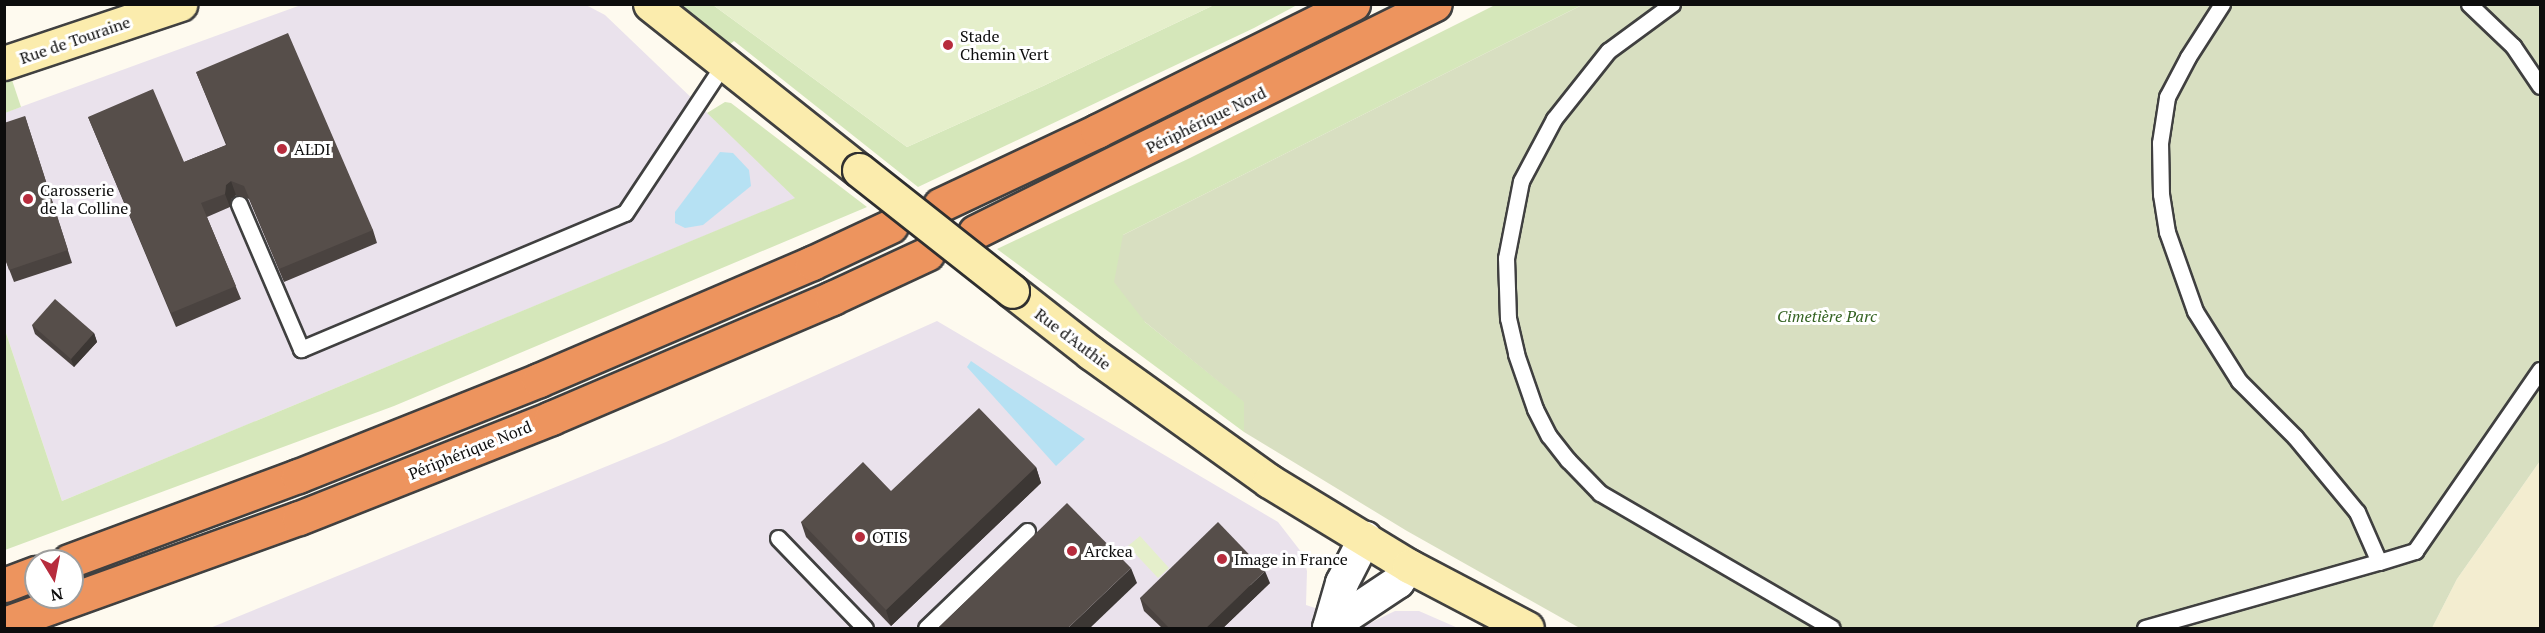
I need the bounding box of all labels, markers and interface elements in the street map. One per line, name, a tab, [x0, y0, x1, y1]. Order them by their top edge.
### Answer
street label: Rue de Touraine	[17, 12, 133, 68]
place label: Stade Chemin Vert	[960, 26, 1049, 64]
marker: Stade Chemin Vert	[941, 38, 955, 52]
street label: Périphérique Nord	[1143, 83, 1269, 157]
place label: ALDI	[294, 139, 331, 159]
marker: ALDI	[275, 142, 289, 156]
place label: Carosserie de la Colline	[40, 180, 128, 218]
marker: Carosserie de la Colline	[21, 192, 35, 206]
street label: Rue d'Authie	[1031, 304, 1115, 374]
park label: Cimetière Parc	[1777, 306, 1877, 326]
street label: Périphérique Nord	[406, 417, 534, 483]
place label: OTIS	[872, 527, 908, 547]
marker: OTIS	[853, 530, 867, 544]
place label: Arckea	[1084, 541, 1133, 561]
marker: Arckea	[1065, 544, 1079, 558]
north arrow	[24, 549, 84, 609]
place label: Image in France	[1234, 549, 1348, 569]
marker: Image in France	[1215, 552, 1229, 566]
text: N	[49, 583, 65, 607]

